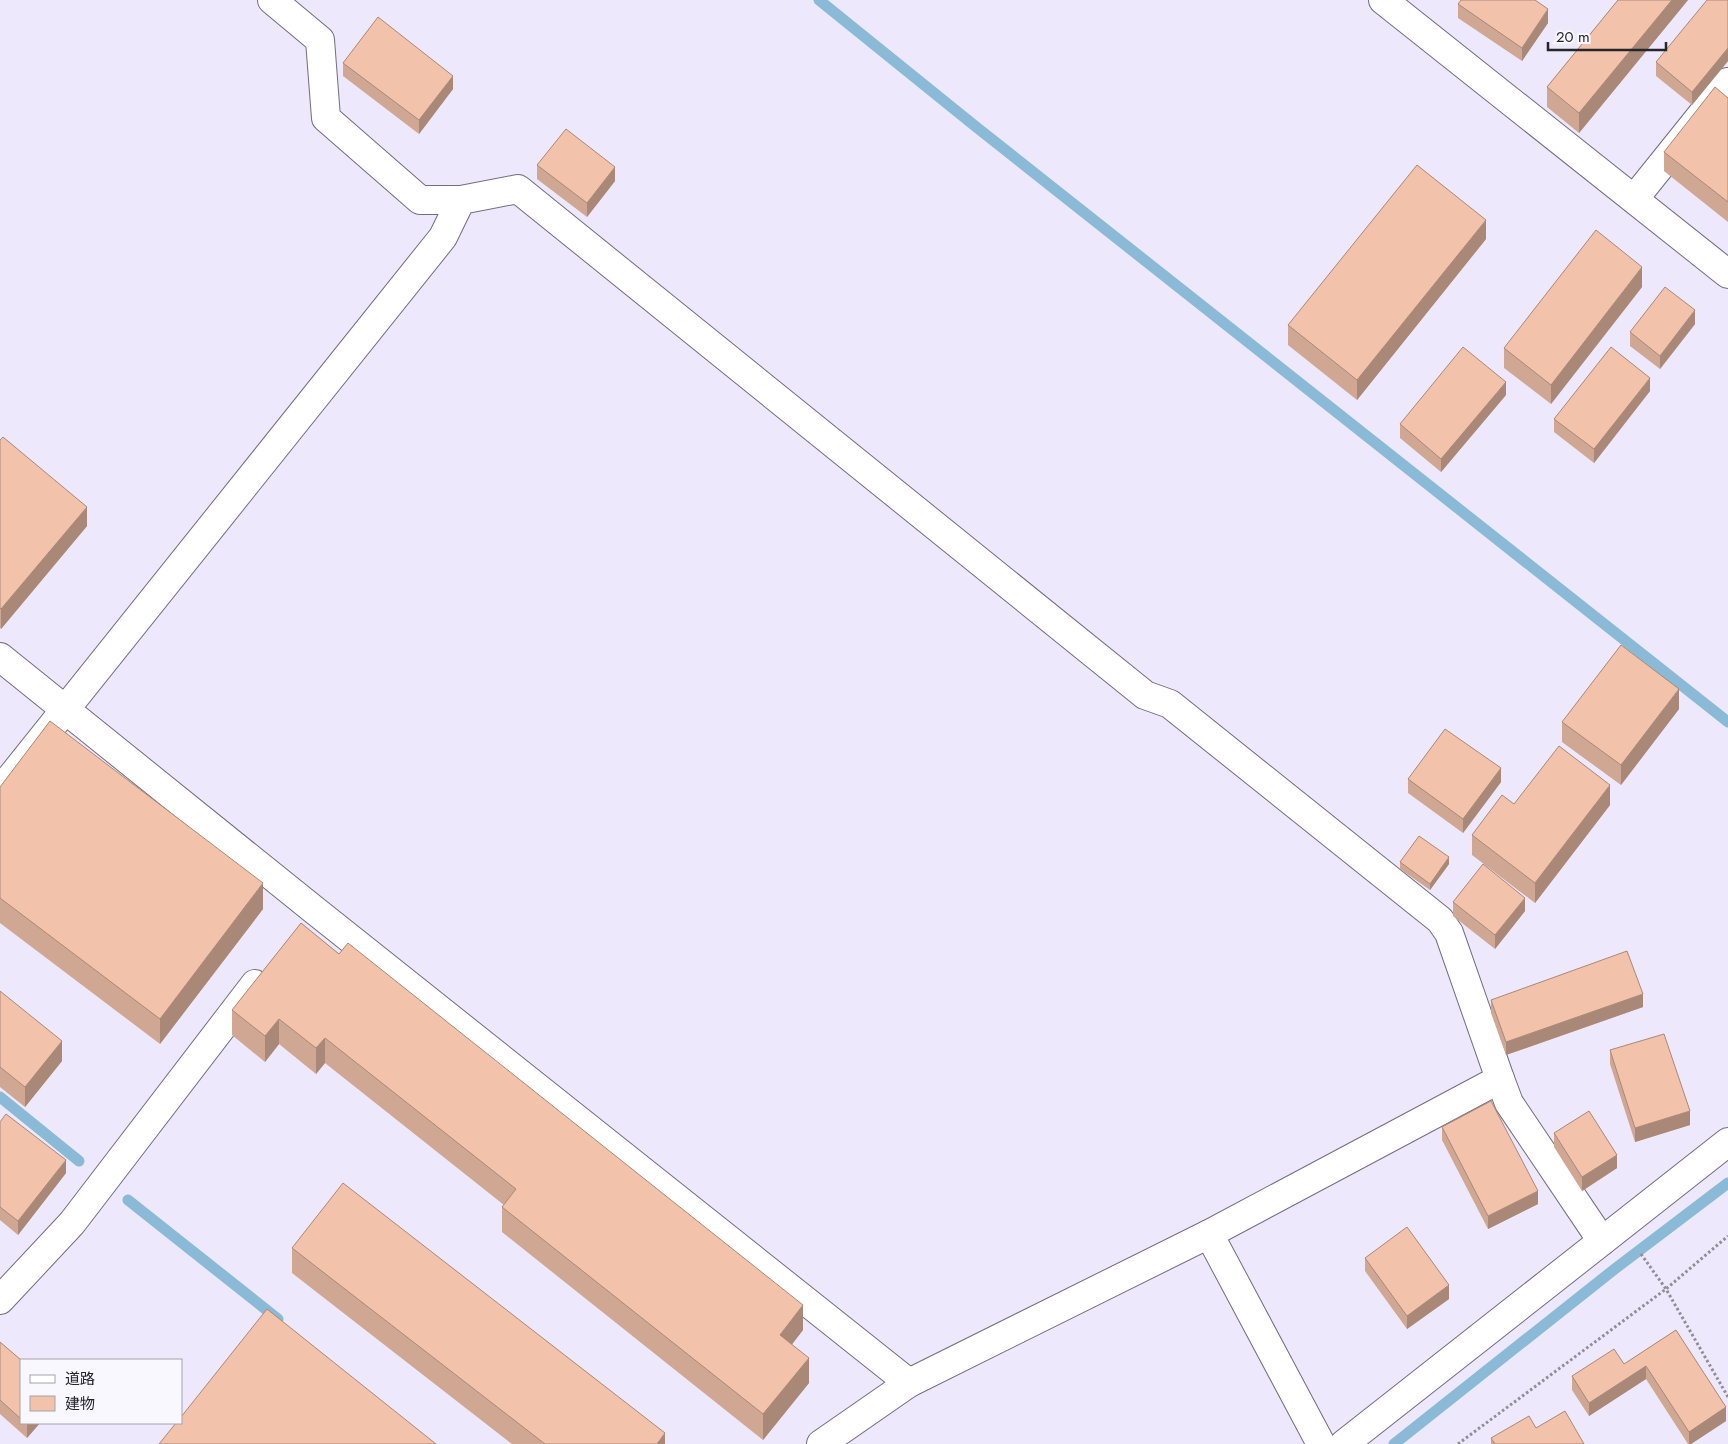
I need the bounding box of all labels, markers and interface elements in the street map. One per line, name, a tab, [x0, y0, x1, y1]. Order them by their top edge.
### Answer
scale bar	[1548, 20, 1666, 52]
text: 20 m	[1556, 26, 1590, 48]
legend	[20, 1359, 182, 1424]
text: 道路	[65, 1368, 95, 1390]
text: 建物	[65, 1393, 95, 1415]

